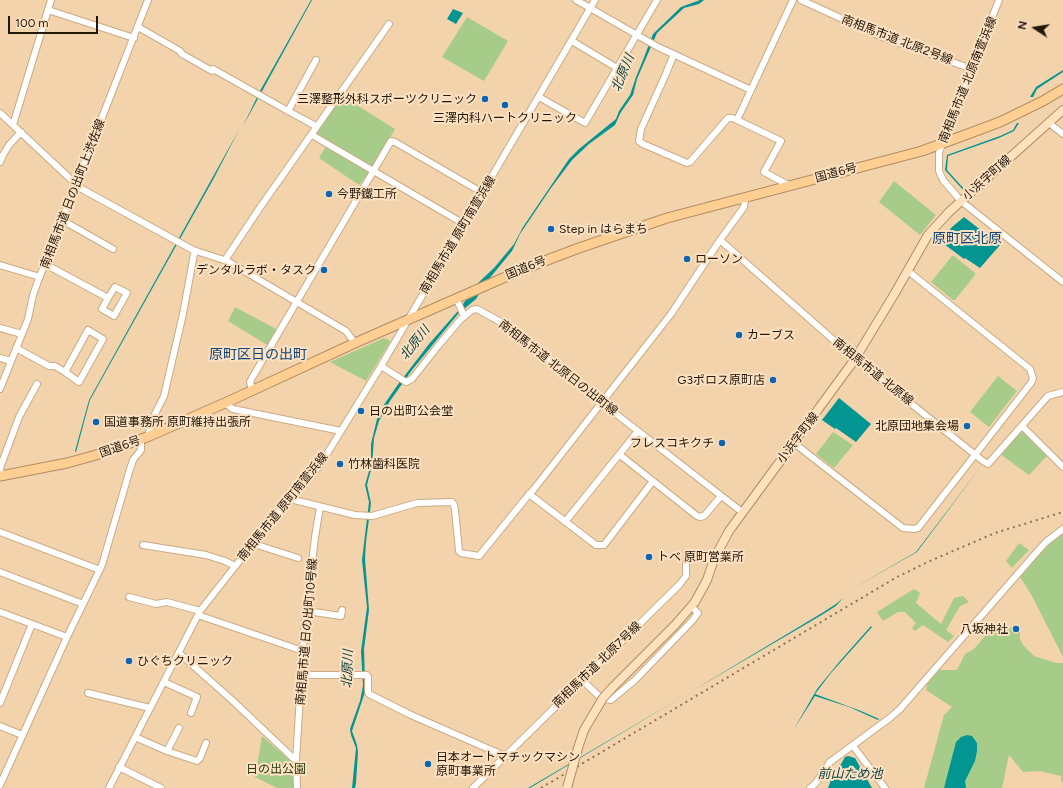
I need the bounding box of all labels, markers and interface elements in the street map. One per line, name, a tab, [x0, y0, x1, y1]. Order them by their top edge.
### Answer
scale bar	[10, 8, 100, 34]
north arrow	[1015, 8, 1055, 48]
street label: 南相馬市道 北原2号線	[839, 12, 955, 68]
street label: 南相馬市道 北原南萱浜線	[936, 15, 1000, 145]
text: 100 m	[15, 16, 49, 30]
text: N	[1016, 20, 1030, 31]
water label: 北原川	[608, 52, 638, 94]
place label: 三澤整形外科スポーツクリニック	[297, 92, 477, 106]
marker: 三澤整形外科スポーツクリニック	[480, 94, 490, 104]
marker: 三澤内科ハートクリニック	[500, 100, 510, 110]
place label: 三澤内科ハートクリニック	[433, 111, 577, 125]
street label: 南相馬市道 日の出町上渋佐線	[38, 117, 108, 271]
street label: 小浜字町線	[960, 153, 1014, 203]
street label: 国道6号	[813, 161, 859, 185]
street label: 南相馬市道 原町南萱浜線	[417, 173, 499, 297]
place label: 今野鐵工所	[337, 187, 397, 201]
marker: 今野鐵工所	[324, 189, 334, 199]
place label: Step in はらまち	[559, 222, 648, 236]
marker: Step in はらまち	[546, 224, 556, 234]
district label: 原町区北原	[932, 231, 1002, 247]
place label: ローソン	[695, 252, 743, 266]
street label: 国道6号	[503, 253, 549, 283]
marker: ローソン	[682, 254, 692, 264]
place label: デンタルラボ・タスク	[196, 263, 316, 277]
marker: デンタルラボ・タスク	[319, 265, 329, 275]
street label: 南相馬市道 北原日の出町線	[496, 317, 620, 419]
water label: 北原川	[397, 323, 433, 363]
place label: カーブス	[747, 328, 795, 342]
marker: カーブス	[734, 330, 744, 340]
street label: 南相馬市道 北原線	[830, 335, 916, 409]
district label: 原町区日の出町	[209, 347, 307, 363]
place label: G3ポロス原町店	[677, 373, 765, 387]
marker: G3ポロス原町店	[768, 375, 778, 385]
place label: 日の出町公会堂	[369, 404, 453, 418]
marker: 日の出町公会堂	[356, 406, 366, 416]
street label: 小浜字町線	[774, 410, 822, 466]
place label: 国道事務所 原町維持出張所	[104, 415, 251, 429]
marker: 国道事務所 原町維持出張所	[91, 417, 101, 427]
place label: 北原団地集会場	[875, 419, 959, 433]
marker: 北原団地集会場	[962, 421, 972, 431]
street label: 国道6号	[97, 433, 143, 461]
place label: フレスコキクチ	[630, 436, 714, 450]
marker: フレスコキクチ	[717, 438, 727, 448]
street label: 南相馬市道 原町南萱浜線	[235, 450, 331, 564]
place label: 竹林歯科医院	[348, 457, 420, 471]
marker: 竹林歯科医院	[335, 459, 345, 469]
place label: トベ 原町営業所	[657, 550, 744, 564]
marker: トベ 原町営業所	[644, 552, 654, 562]
street label: 南相馬市道 日の出町10号線	[293, 558, 321, 706]
street label: 南相馬市道 北原7号線	[550, 619, 644, 711]
place label: 八坂神社	[960, 622, 1008, 636]
marker: 八坂神社	[1011, 624, 1021, 634]
water label: 北原川	[340, 649, 356, 689]
place label: ひぐちクリニック	[137, 654, 233, 668]
marker: ひぐちクリニック	[124, 656, 134, 666]
place label: 日本オートマチックマシン 原町事業所	[436, 750, 580, 778]
marker: 日本オートマチックマシン 原町事業所	[423, 759, 433, 769]
park label: 日の出公園	[246, 762, 306, 776]
water label: 前山ため池	[818, 766, 882, 782]

